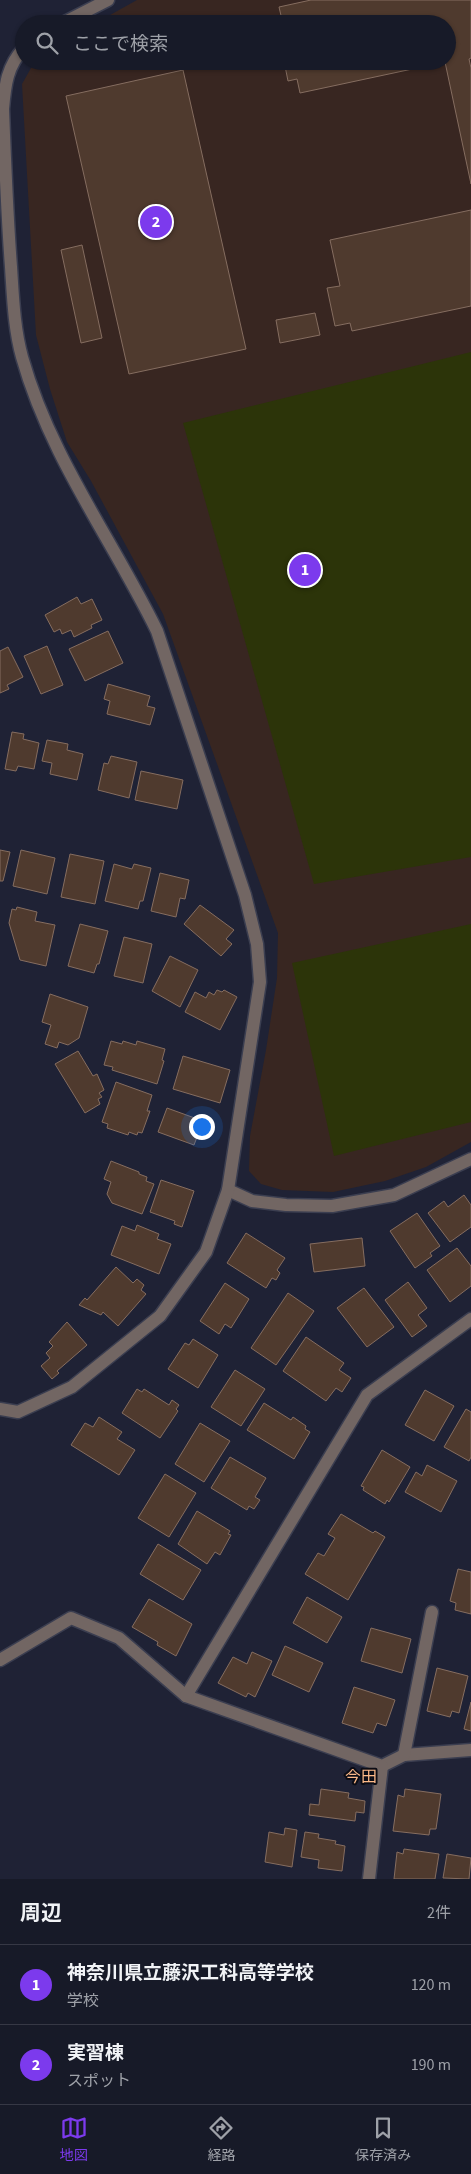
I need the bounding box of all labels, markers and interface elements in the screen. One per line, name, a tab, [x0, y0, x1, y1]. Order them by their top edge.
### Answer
search box	[15, 15, 456, 70]
icon: search	[33, 29, 61, 57]
text: ここで検索	[73, 31, 168, 58]
pin: 2	[140, 203, 172, 241]
pin: 1	[289, 551, 321, 589]
your location	[189, 1114, 215, 1140]
district label: 今田	[345, 1766, 377, 1788]
text: 周辺	[20, 1898, 62, 1928]
text: 2件	[427, 1902, 451, 1924]
text: 神奈川県立藤沢工科高等学校	[67, 1960, 314, 1987]
text: 1	[32, 1974, 40, 1996]
text: 120 m	[411, 1974, 451, 1996]
text: 学校	[67, 1990, 99, 2012]
text: 実習棟	[67, 2040, 124, 2067]
text: 2	[32, 2054, 40, 2076]
text: 190 m	[411, 2054, 451, 2076]
text: スポット	[67, 2070, 131, 2092]
tab: 地図	[60, 2114, 88, 2166]
tab: 経路	[207, 2114, 235, 2166]
tab: 保存済み	[355, 2114, 411, 2166]

